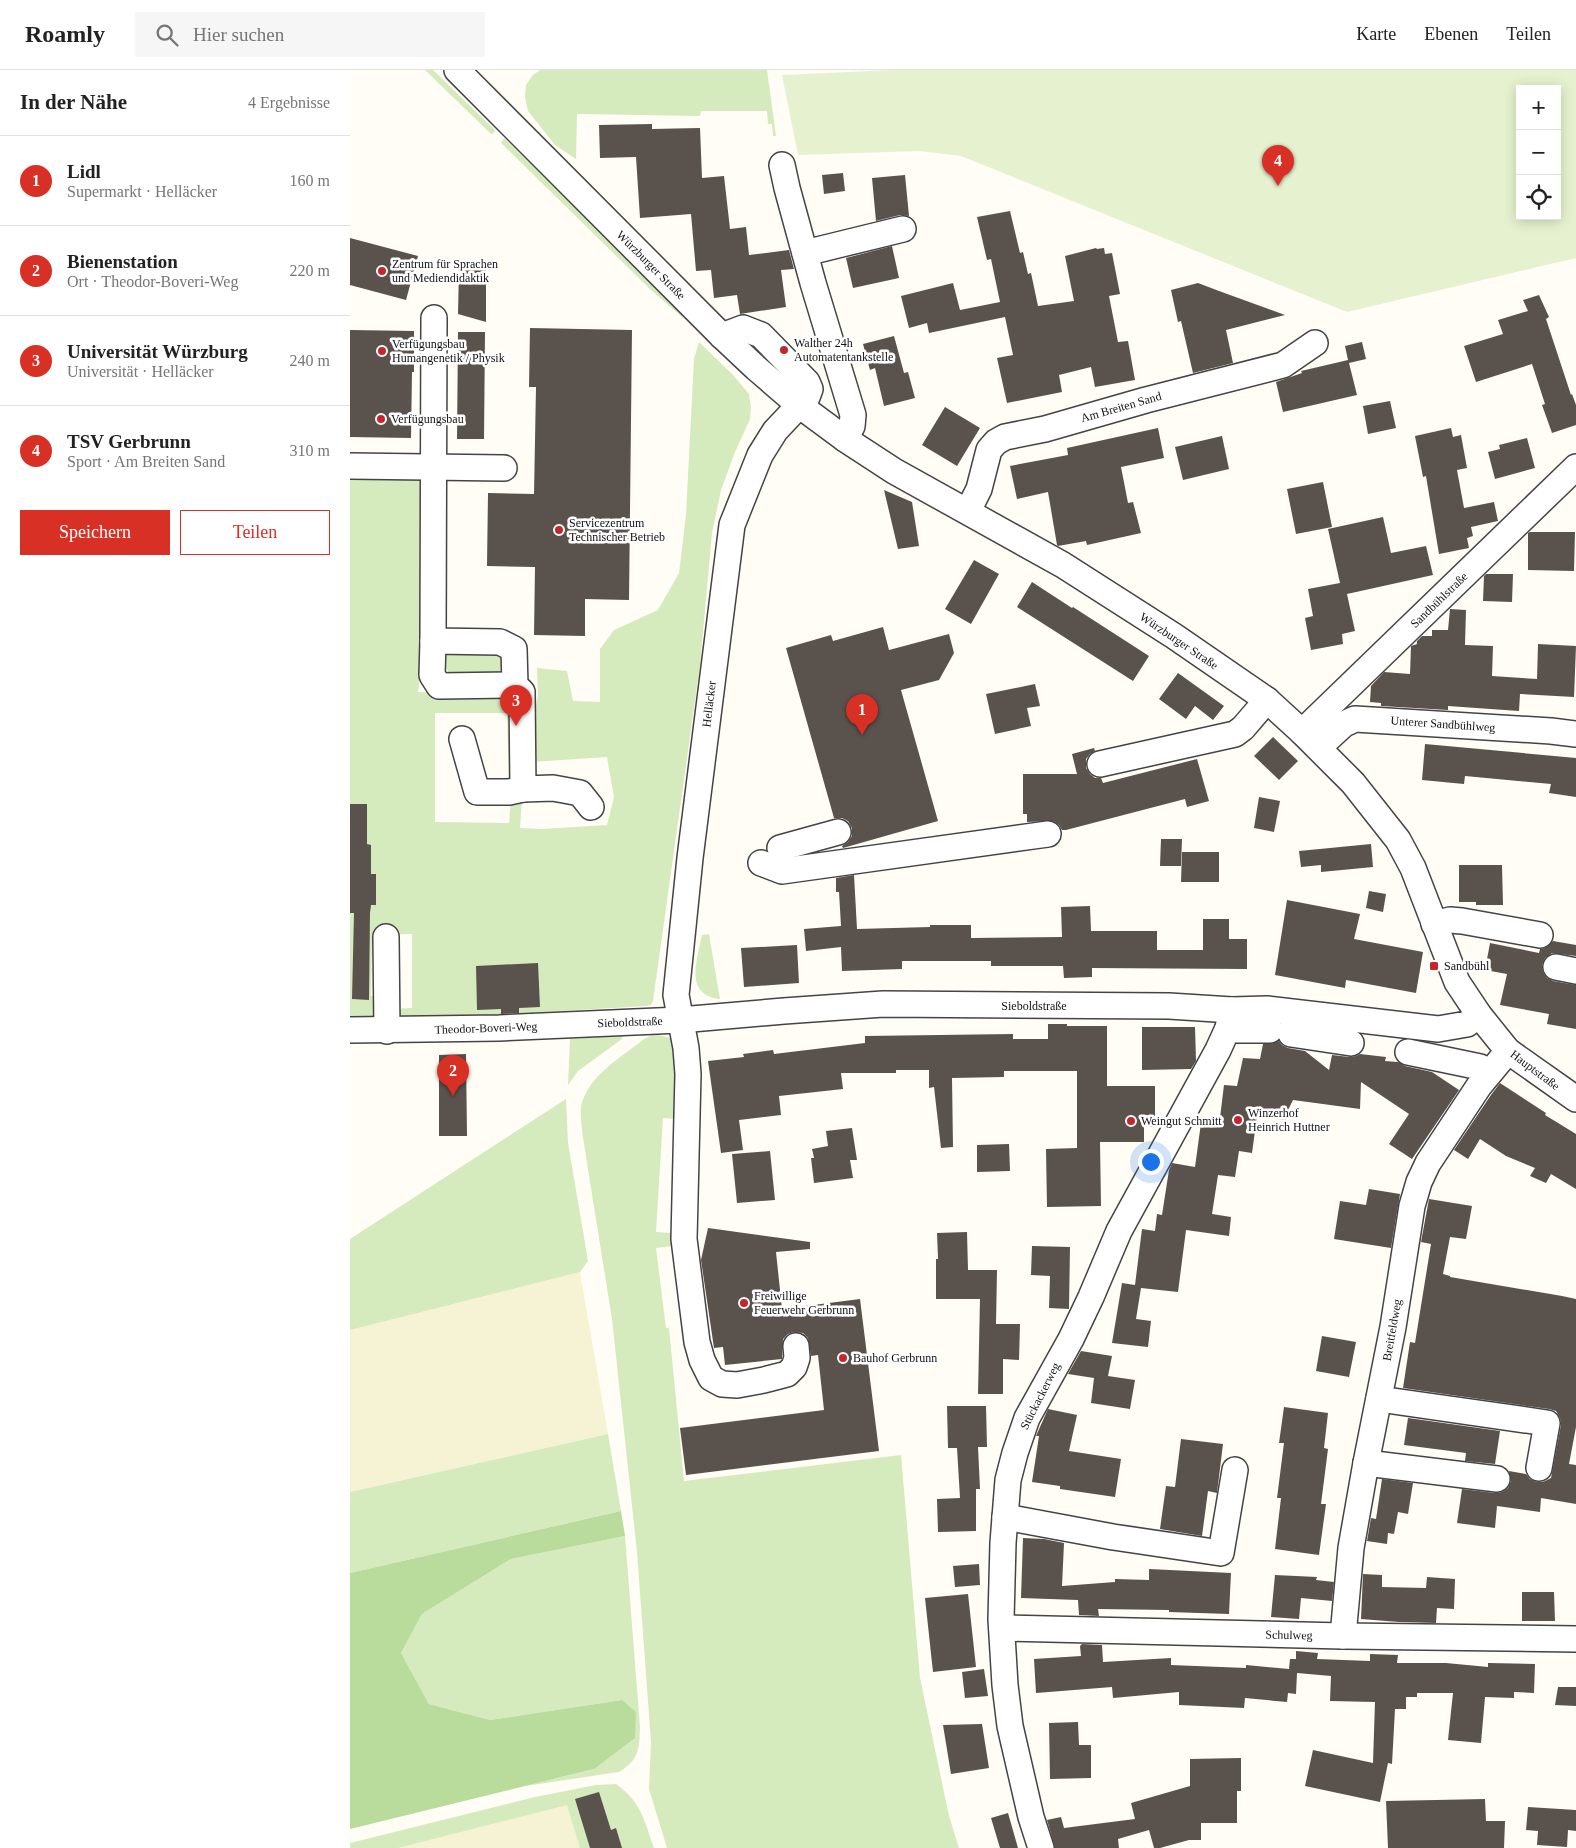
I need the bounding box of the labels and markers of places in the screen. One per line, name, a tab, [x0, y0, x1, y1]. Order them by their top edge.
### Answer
pin: 4	[1262, 145, 1294, 186]
place label: Zentrum für Sprachen und Mediendidaktik	[392, 257, 498, 285]
marker: Zentrum für Sprachen und Mediendidaktik	[376, 265, 388, 277]
place label: Walther 24h Automatentankstelle	[794, 336, 893, 364]
place label: Verfügungsbau Humangenetik / Physik	[392, 337, 505, 365]
marker: Walther 24h Automatentankstelle	[778, 344, 790, 356]
marker: Verfügungsbau Humangenetik / Physik	[376, 345, 388, 357]
place label: Verfügungsbau	[391, 412, 464, 426]
marker: Verfügungsbau	[375, 413, 387, 425]
place label: Servicezentrum Technischer Betrieb	[569, 516, 665, 544]
marker: Servicezentrum Technischer Betrieb	[553, 524, 565, 536]
pin: 3	[500, 685, 532, 726]
pin: 1	[846, 694, 878, 735]
place label: Sandbühl	[1444, 959, 1490, 973]
marker: Sandbühl	[1428, 960, 1440, 972]
pin: 2	[437, 1055, 469, 1096]
place label: Winzerhof Heinrich Huttner	[1248, 1106, 1330, 1134]
place label: Weingut Schmitt	[1141, 1114, 1222, 1128]
marker: Winzerhof Heinrich Huttner	[1232, 1114, 1244, 1126]
marker: Weingut Schmitt	[1125, 1115, 1137, 1127]
place label: Freiwillige Feuerwehr Gerbrunn	[754, 1289, 854, 1317]
marker: Freiwillige Feuerwehr Gerbrunn	[738, 1297, 750, 1309]
place label: Bauhof Gerbrunn	[853, 1351, 937, 1365]
marker: Bauhof Gerbrunn	[837, 1352, 849, 1364]

